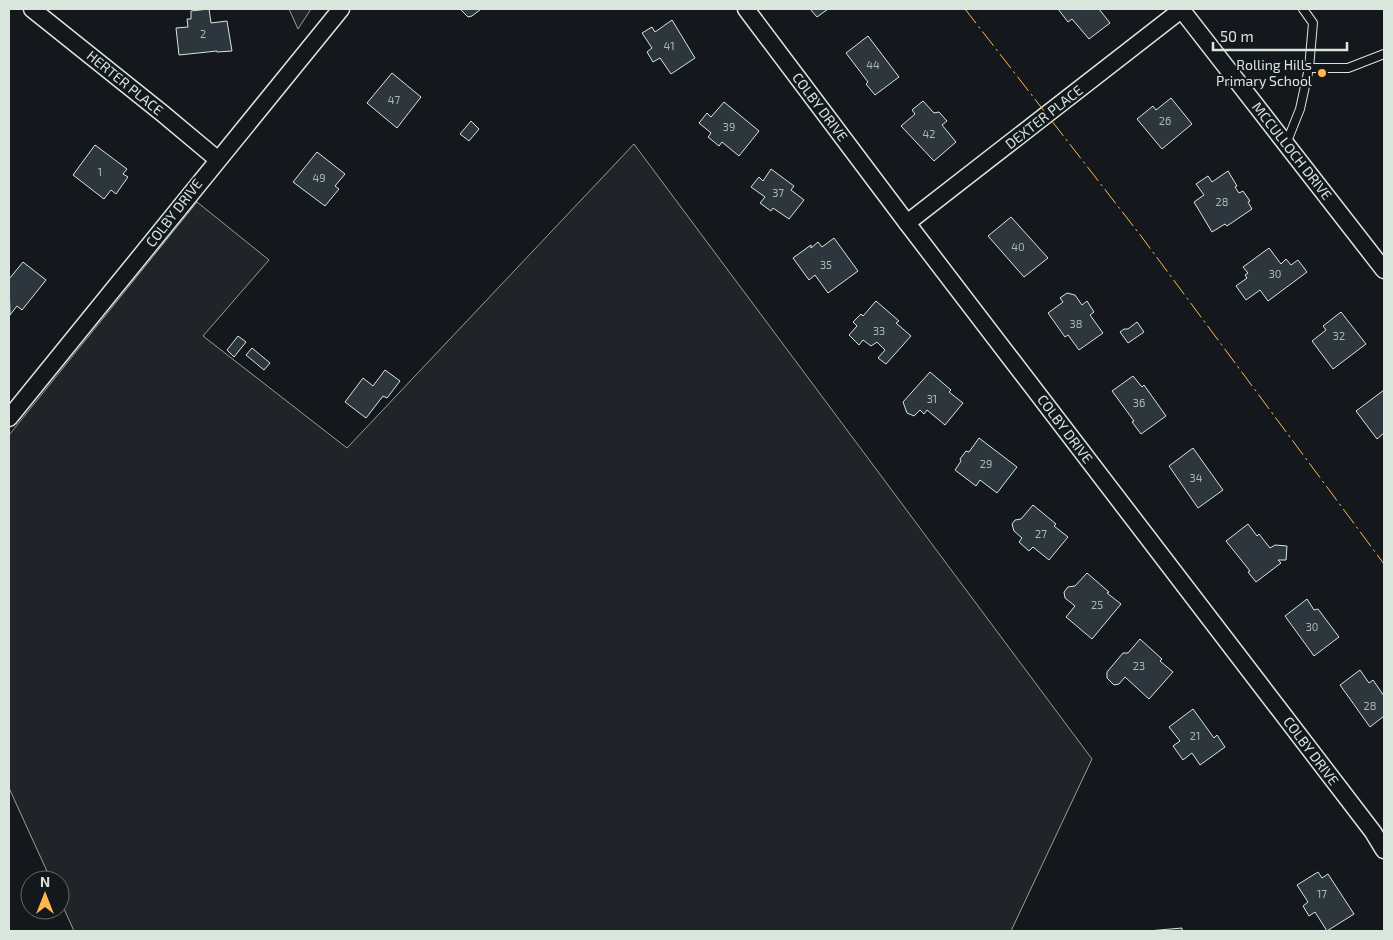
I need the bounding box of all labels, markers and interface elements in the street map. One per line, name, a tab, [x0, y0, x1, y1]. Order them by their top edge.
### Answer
scale bar	[1213, 20, 1347, 52]
house number: 2	[200, 27, 206, 40]
text: 50 m	[1220, 27, 1254, 45]
house number: 41	[663, 39, 675, 52]
street label: HERTER PLACE	[84, 47, 167, 119]
place label: Rolling Hills Primary School	[1216, 56, 1313, 89]
house number: 44	[866, 58, 880, 71]
marker: Rolling Hills Primary School	[1316, 67, 1328, 79]
street label: COLBY DRIVE	[789, 69, 852, 145]
street label: DEXTER PLACE	[1002, 81, 1086, 152]
house number: 47	[388, 93, 401, 106]
street label: MCCULLOCH DRIVE	[1249, 98, 1336, 203]
house number: 26	[1159, 114, 1171, 127]
house number: 39	[723, 120, 735, 133]
house number: 42	[923, 127, 935, 140]
house number: 1	[98, 165, 102, 178]
house number: 49	[312, 171, 326, 184]
street label: COLBY DRIVE	[142, 175, 206, 250]
house number: 37	[772, 186, 784, 199]
house number: 28	[1216, 195, 1228, 208]
house number: 40	[1011, 240, 1025, 253]
house number: 35	[820, 258, 832, 271]
house number: 30	[1269, 267, 1281, 280]
house number: 38	[1070, 317, 1082, 330]
house number: 33	[873, 324, 885, 337]
house number: 32	[1333, 329, 1345, 342]
street label: COLBY DRIVE	[1034, 391, 1097, 467]
house number: 31	[927, 392, 937, 405]
house number: 36	[1133, 396, 1145, 409]
house number: 29	[980, 457, 992, 470]
house number: 34	[1190, 471, 1203, 484]
house number: 27	[1035, 527, 1047, 540]
house number: 25	[1091, 598, 1103, 611]
house number: 30	[1306, 620, 1318, 633]
house number: 23	[1133, 659, 1145, 672]
house number: 28	[1364, 699, 1376, 712]
street label: COLBY DRIVE	[1280, 713, 1343, 789]
house number: 21	[1190, 729, 1200, 742]
north arrow	[20, 870, 70, 920]
text: N	[40, 873, 50, 890]
house number: 17	[1317, 887, 1327, 900]

